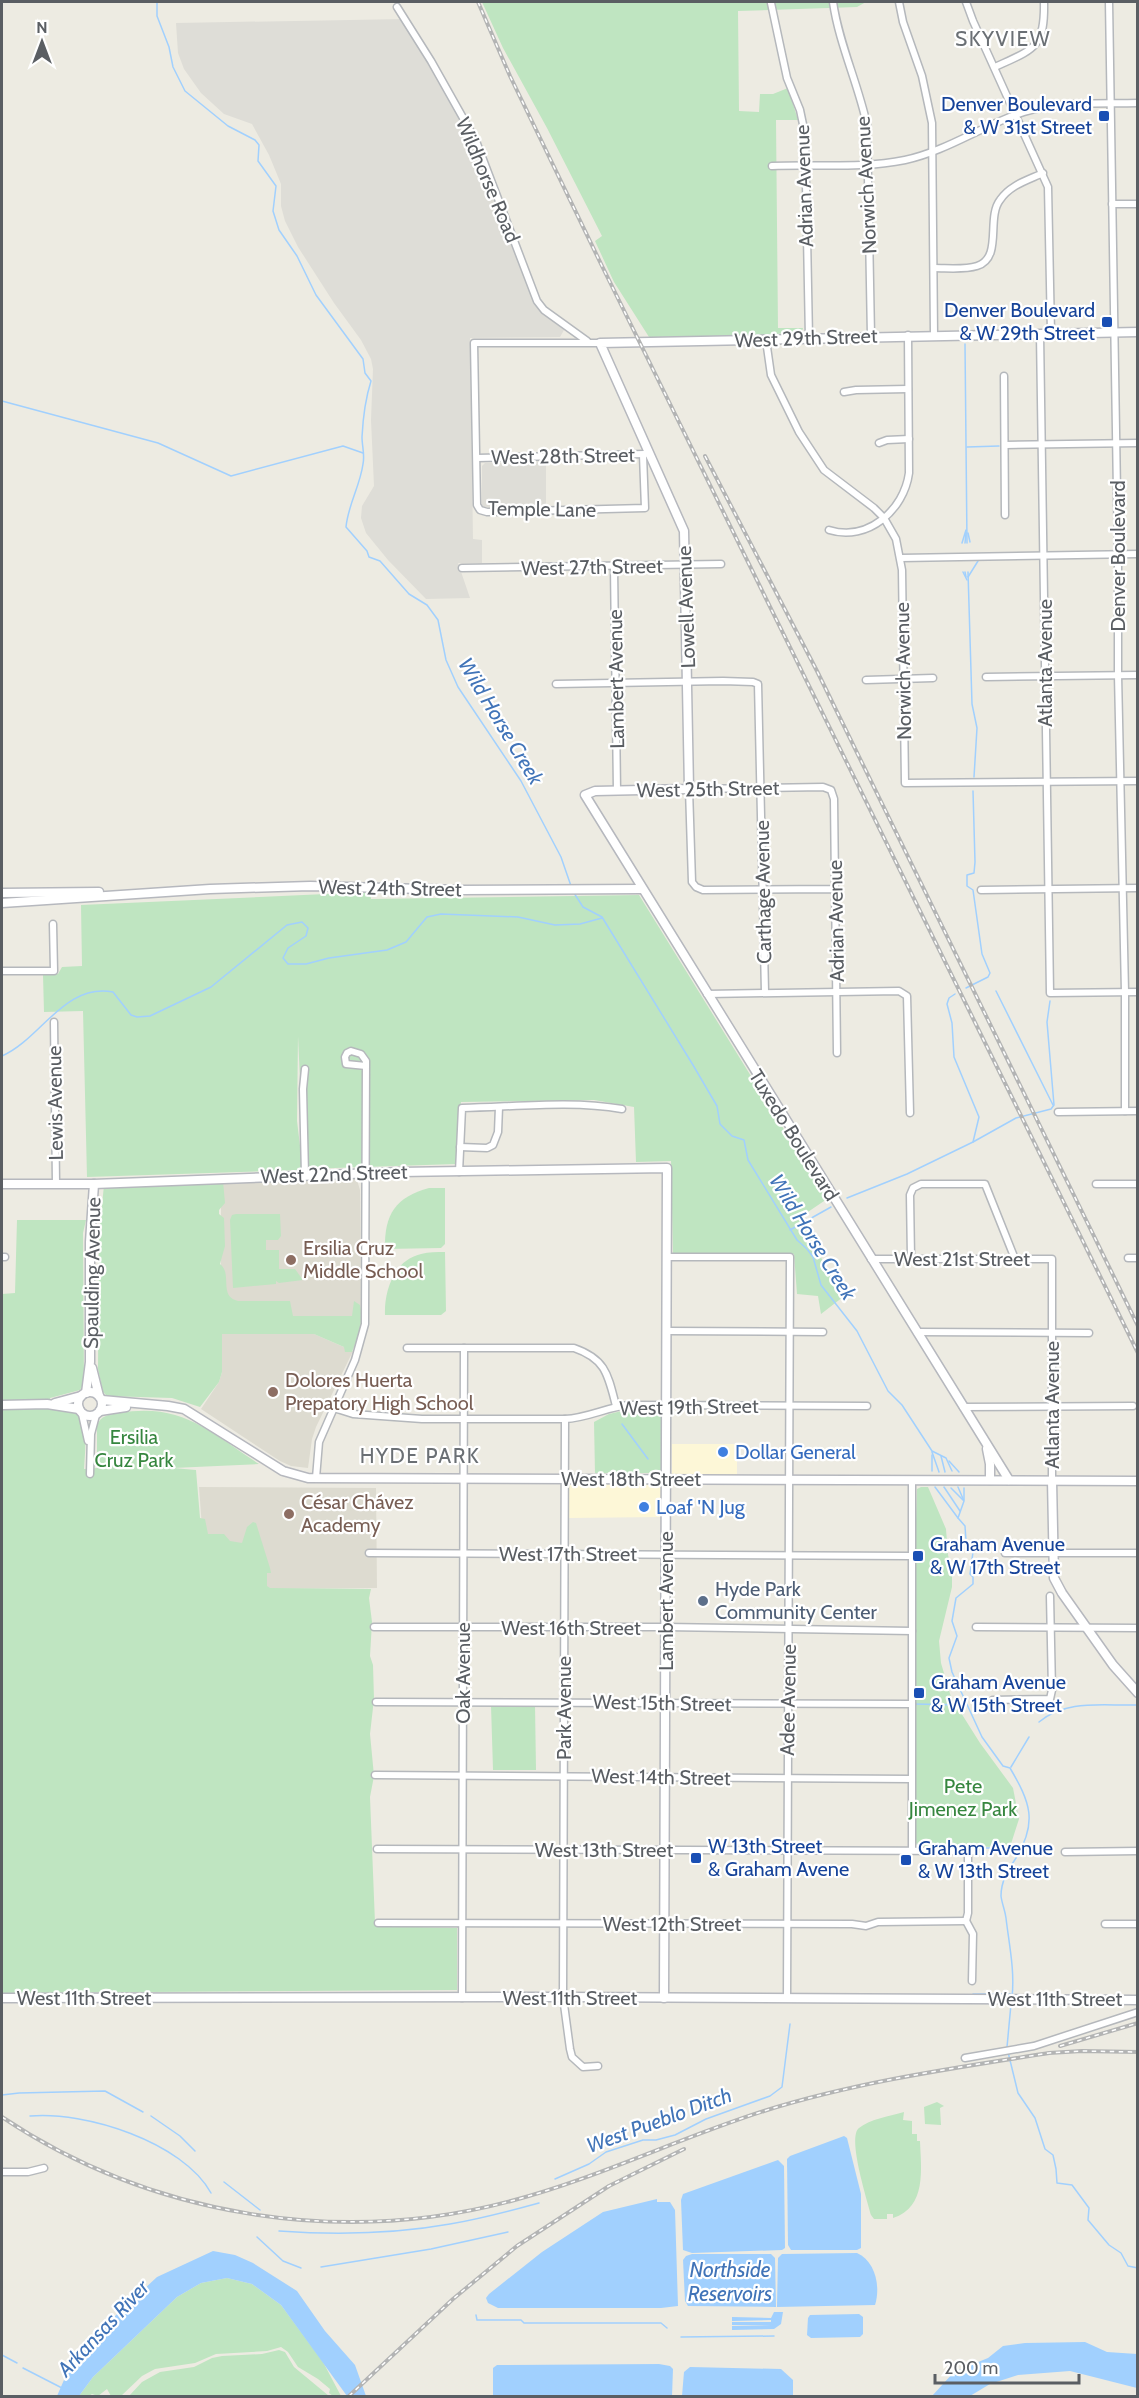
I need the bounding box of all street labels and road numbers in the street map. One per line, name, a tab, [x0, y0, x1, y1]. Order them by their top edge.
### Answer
street label: Wildhorse Road	[451, 114, 525, 246]
street label: Norwich Avenue	[850, 116, 882, 254]
street label: Adrian Avenue	[790, 124, 818, 248]
street label: West 29th Street	[734, 323, 878, 352]
street label: West 28th Street	[491, 443, 635, 469]
street label: Denver Boulevard	[1106, 481, 1130, 631]
street label: Temple Lane	[488, 496, 596, 522]
street label: Lowell Avenue	[672, 545, 700, 669]
street label: West 27th Street	[521, 554, 663, 580]
street label: Atlanta Avenue	[1033, 599, 1057, 727]
street label: Norwich Avenue	[890, 602, 916, 740]
street label: Lambert Avenue	[603, 609, 629, 749]
street label: West 25th Street	[636, 776, 780, 802]
street label: Carthage Avenue	[750, 820, 776, 964]
street label: Adrian Avenue	[823, 860, 849, 982]
street label: West 24th Street	[318, 875, 462, 901]
street label: Lewis Avenue	[42, 1045, 68, 1161]
street label: Tuxedo Boulevard	[744, 1065, 844, 1205]
street label: West 22nd Street	[260, 1159, 408, 1189]
street label: Spaulding Avenue	[79, 1197, 105, 1349]
street label: West 21st Street	[894, 1247, 1030, 1271]
street label: Atlanta Avenue	[1040, 1341, 1064, 1469]
street label: West 19th Street	[619, 1394, 759, 1420]
street label: West 18th Street	[561, 1467, 701, 1491]
street label: Lambert Avenue	[654, 1531, 678, 1671]
street label: West 17th Street	[499, 1542, 637, 1566]
street label: West 16th Street	[501, 1616, 641, 1640]
street label: Oak Avenue	[451, 1622, 475, 1724]
street label: Adee Avenue	[775, 1644, 801, 1756]
street label: Park Avenue	[552, 1656, 576, 1760]
street label: West 15th Street	[592, 1690, 732, 1716]
street label: West 14th Street	[591, 1764, 731, 1790]
street label: West 13th Street	[535, 1838, 674, 1862]
street label: West 12th Street	[603, 1912, 741, 1936]
street label: West 11th Street	[17, 1986, 151, 2010]
street label: West 11th Street	[503, 1986, 637, 2010]
street label: West 11th Street	[988, 1987, 1122, 2011]

